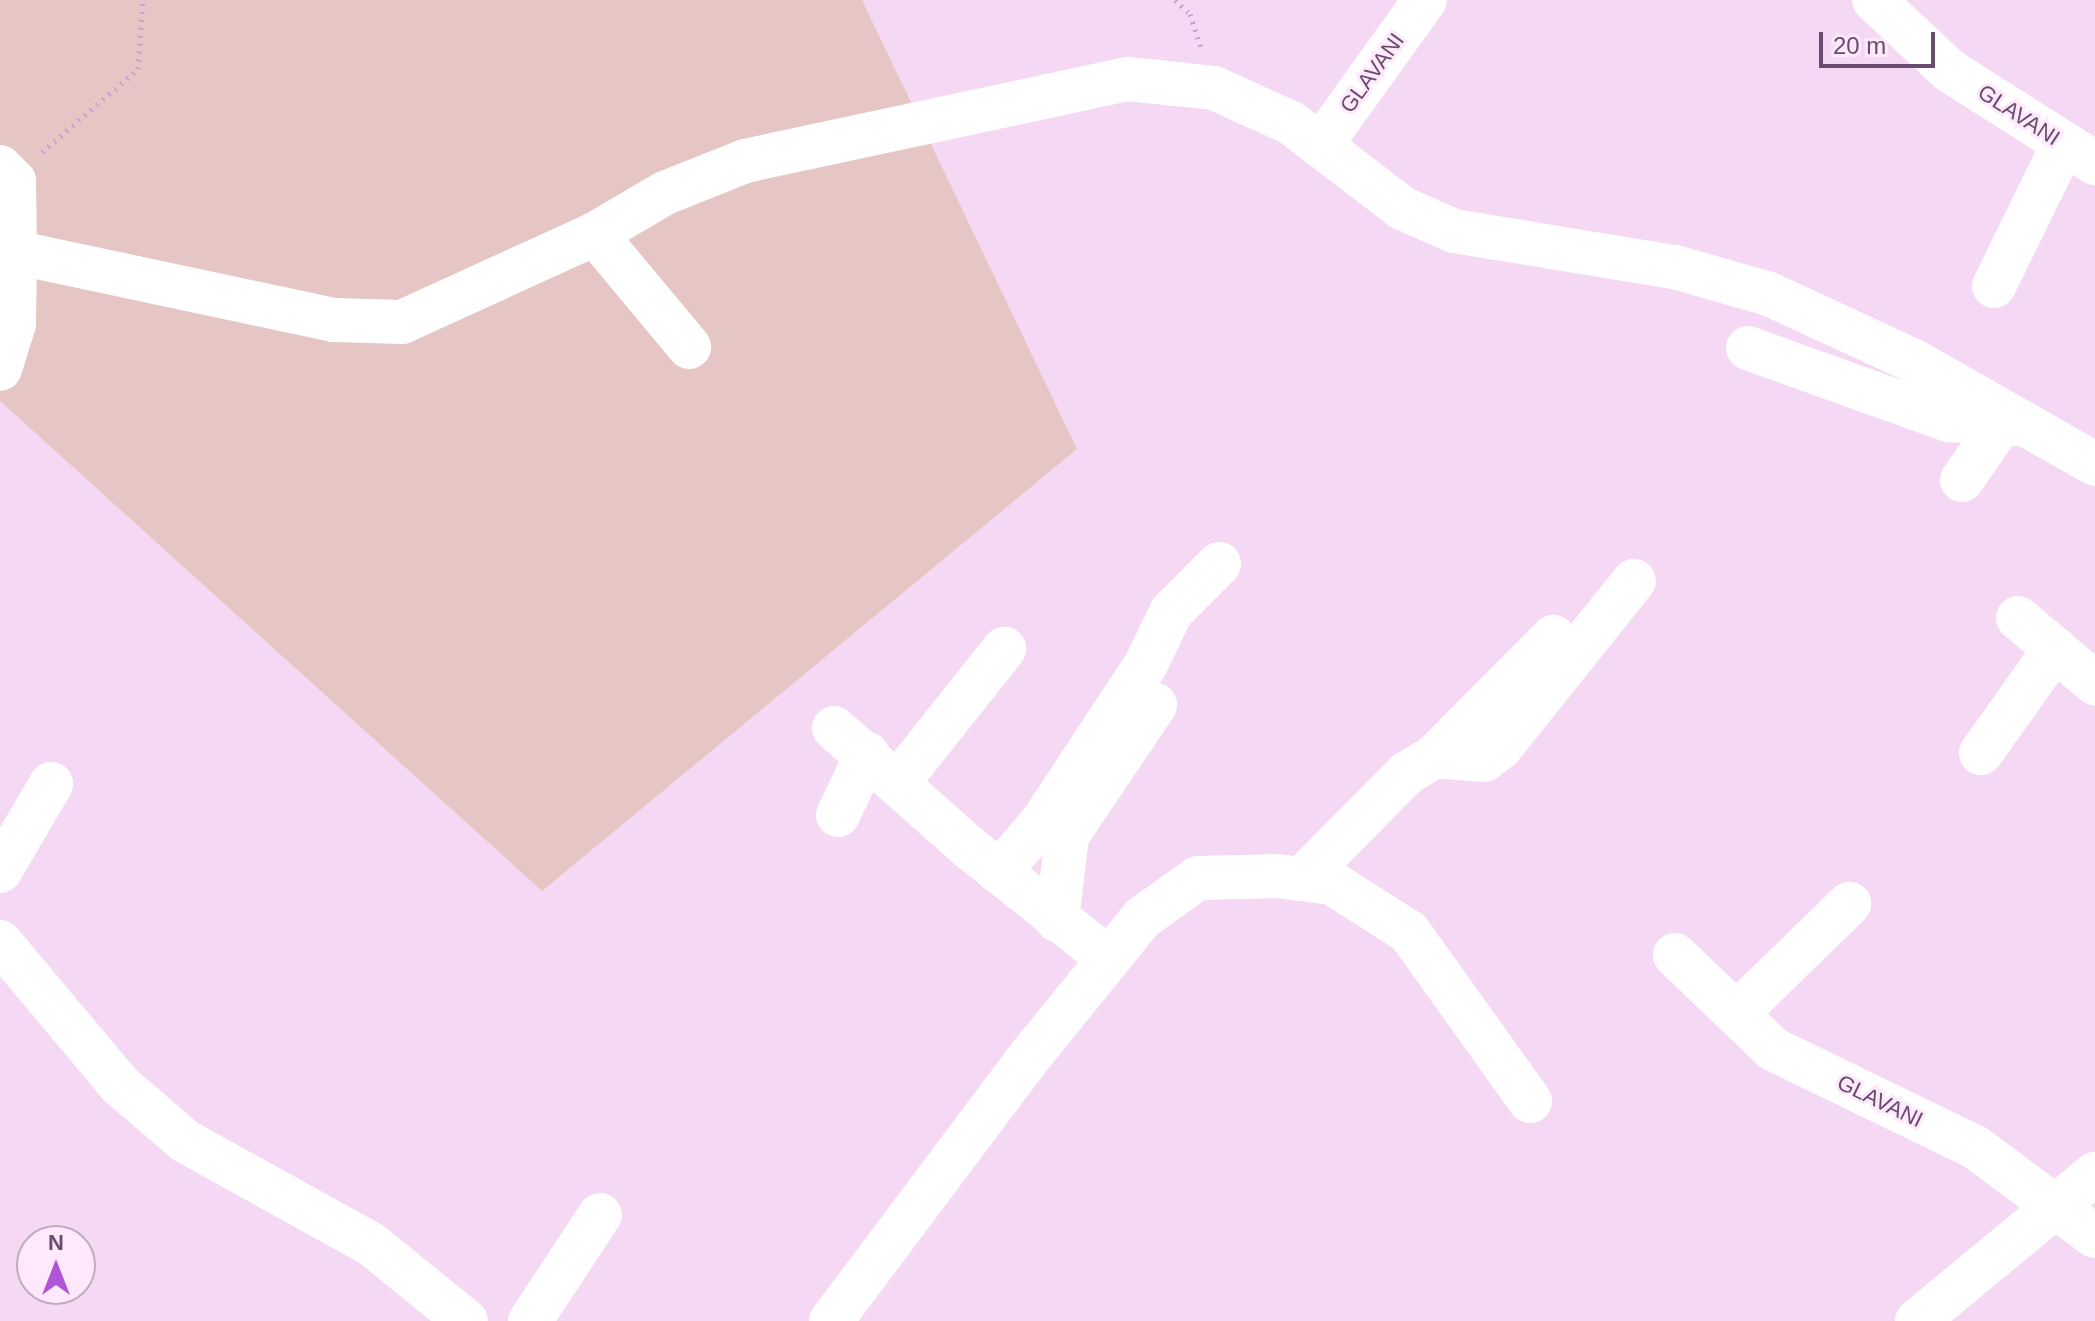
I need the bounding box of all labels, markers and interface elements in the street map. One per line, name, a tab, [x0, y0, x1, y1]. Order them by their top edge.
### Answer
scale bar	[1823, 16, 1939, 66]
street label: GLAVANI	[1334, 28, 1410, 118]
text: 20 m	[1833, 32, 1886, 59]
street label: GLAVANI	[1973, 79, 2065, 151]
street label: GLAVANI	[1833, 1069, 1927, 1133]
north arrow	[16, 1225, 96, 1305]
text: N	[48, 1230, 64, 1255]

